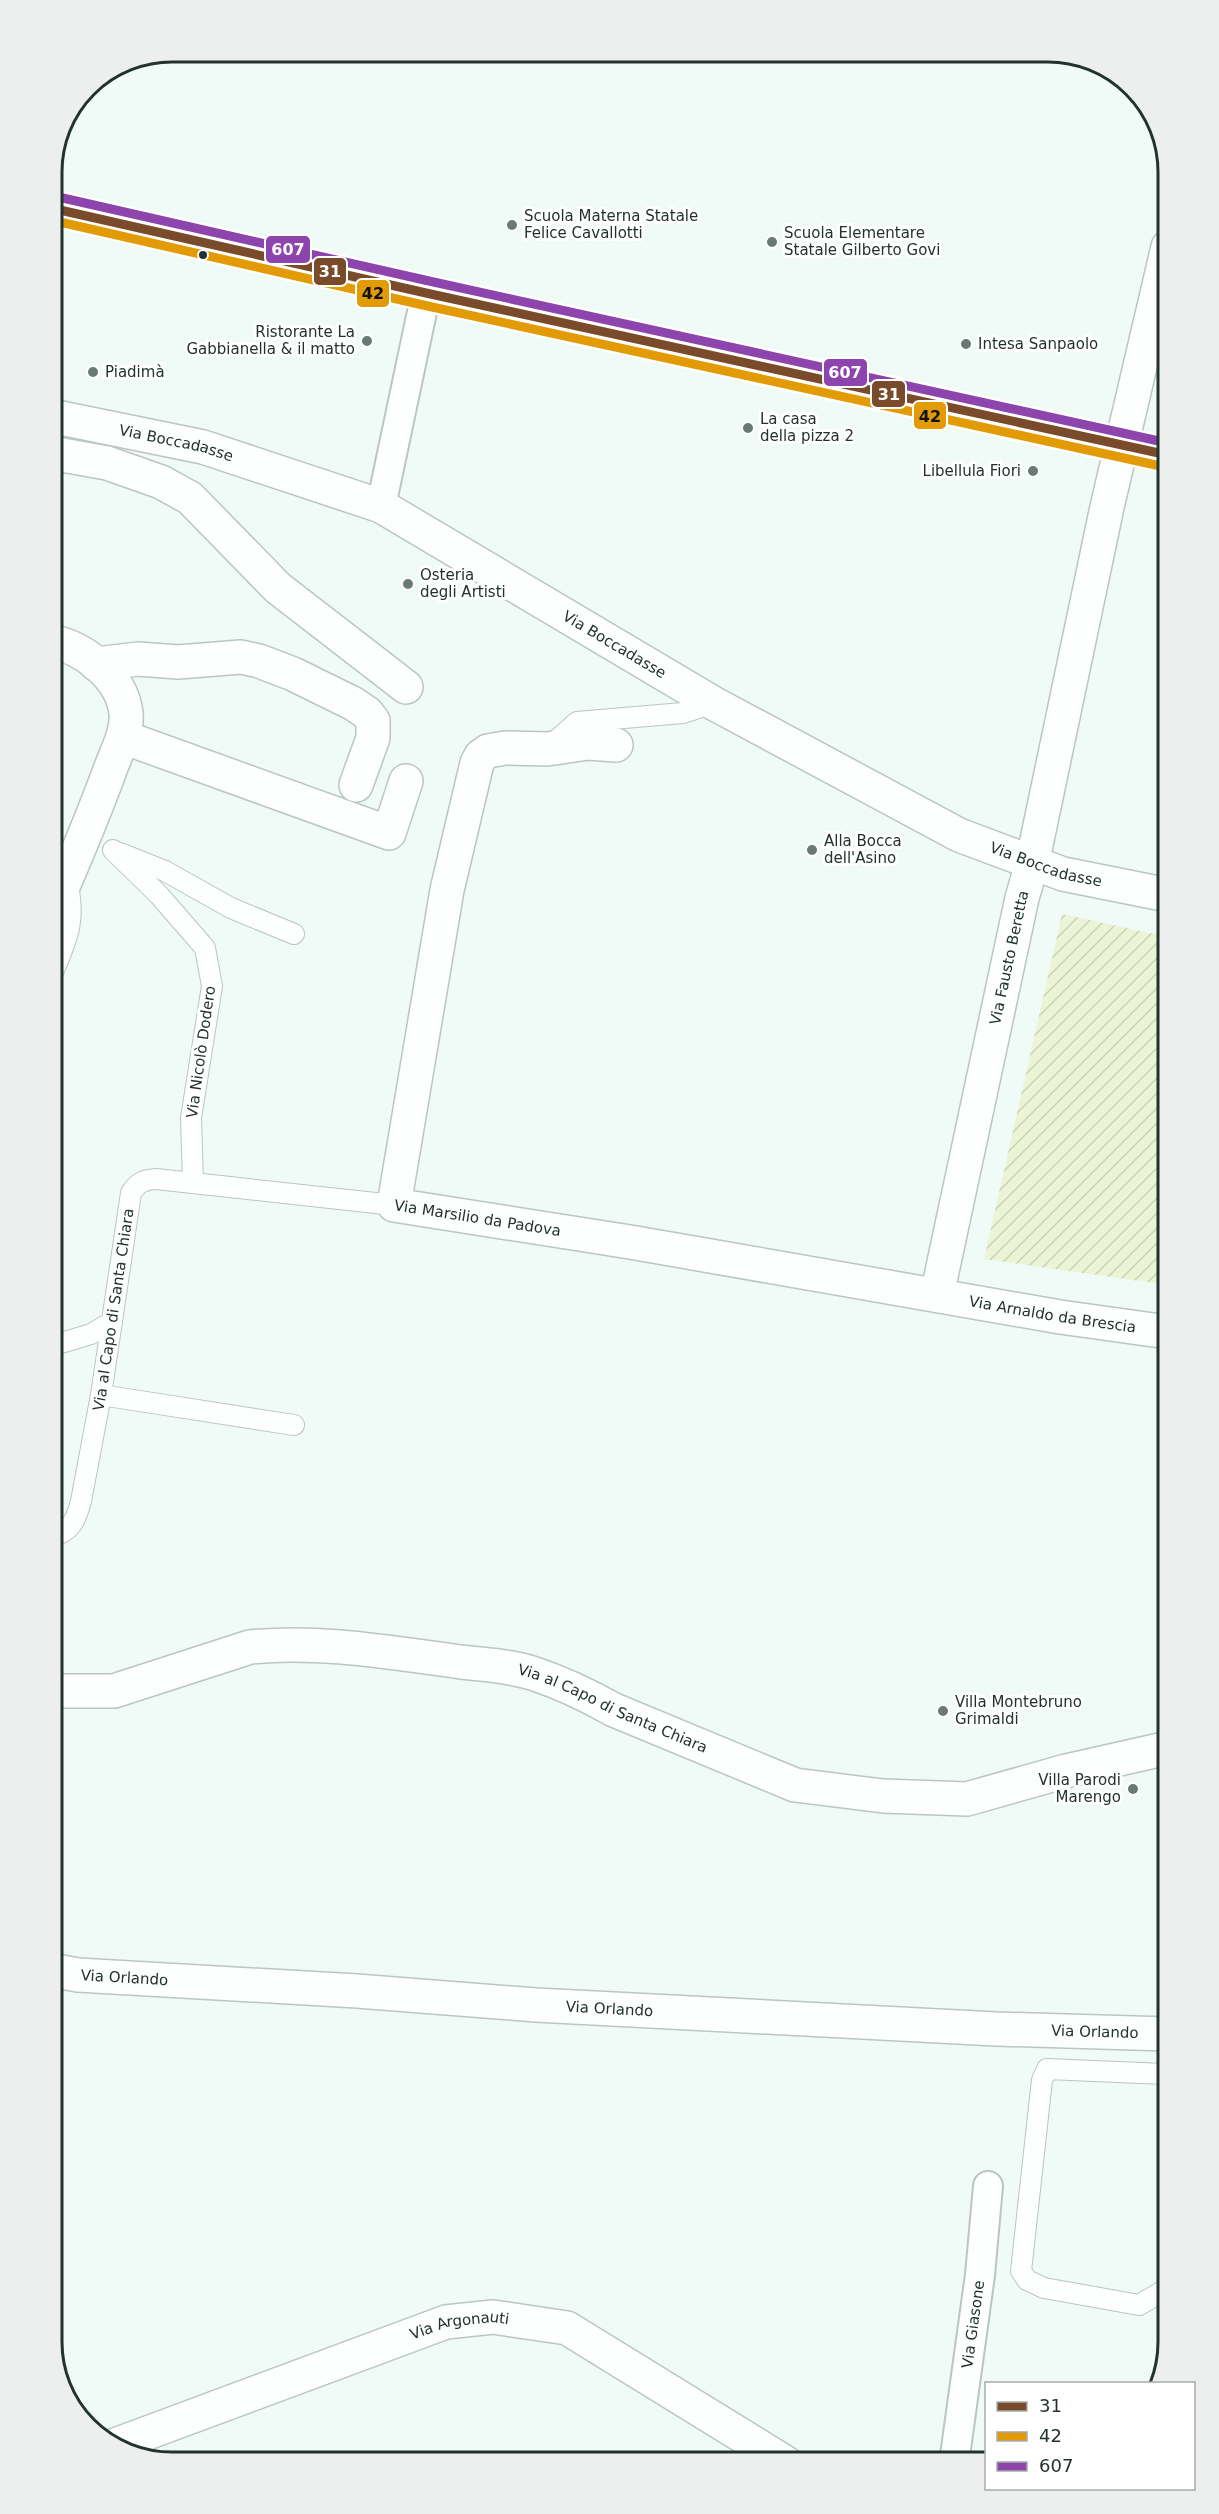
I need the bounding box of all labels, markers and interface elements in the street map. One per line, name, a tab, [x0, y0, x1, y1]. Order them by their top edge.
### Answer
place label: Scuola Materna Statale Felice Cavallotti	[524, 207, 698, 242]
marker: Scuola Materna Statale Felice Cavallotti	[505, 218, 519, 232]
place label: Scuola Elementare Statale Gilberto Govi	[784, 224, 940, 259]
line badge: 607	[265, 235, 311, 264]
marker: Scuola Elementare Statale Gilberto Govi	[765, 235, 779, 249]
text: 607	[271, 240, 305, 259]
unlabelled marker	[197, 249, 209, 261]
line badge: 31	[313, 257, 347, 286]
text: 31	[319, 262, 341, 281]
line badge: 42	[356, 279, 390, 308]
text: 42	[362, 284, 384, 303]
place label: Ristorante La Gabbianella & il matto	[186, 323, 355, 358]
marker: Ristorante La Gabbianella & il matto	[360, 334, 374, 348]
place label: Intesa Sanpaolo	[978, 335, 1098, 353]
marker: Intesa Sanpaolo	[959, 337, 973, 351]
line badge: 607	[823, 358, 868, 387]
place label: Piadimà	[105, 363, 165, 381]
text: 607	[828, 363, 862, 382]
marker: Piadimà	[86, 365, 100, 379]
line badge: 31	[871, 380, 906, 408]
text: 31	[878, 385, 900, 404]
line badge: 42	[913, 401, 947, 430]
text: 42	[919, 407, 941, 426]
place label: La casa della pizza 2	[760, 410, 854, 445]
street label: Via Boccadasse	[117, 421, 236, 465]
marker: La casa della pizza 2	[741, 421, 755, 435]
place label: Libellula Fiori	[923, 462, 1021, 480]
marker: Libellula Fiori	[1026, 464, 1040, 478]
place label: Osteria degli Artisti	[420, 566, 506, 601]
marker: Osteria degli Artisti	[401, 577, 415, 591]
street label: Via Boccadasse	[559, 607, 669, 682]
place label: Alla Bocca dell'Asino	[824, 832, 902, 867]
street label: Via Boccadasse	[987, 838, 1104, 891]
marker: Alla Bocca dell'Asino	[805, 843, 819, 857]
street label: Via Fausto Beretta	[986, 888, 1033, 1027]
street label: Via Nicolò Dodero	[183, 985, 219, 1119]
street label: Via Marsilio da Padova	[393, 1196, 562, 1240]
street label: Via al Capo di Santa Chiara	[89, 1207, 138, 1413]
street label: Via Arnaldo da Brescia	[968, 1292, 1137, 1336]
street label: Via al Capo di Santa Chiara	[516, 1661, 710, 1757]
place label: Villa Montebruno Grimaldi	[955, 1693, 1082, 1728]
marker: Villa Montebruno Grimaldi	[936, 1704, 950, 1718]
place label: Villa Parodi Marengo	[1038, 1771, 1121, 1806]
marker: Villa Parodi Marengo	[1126, 1782, 1140, 1796]
street label: Via Orlando	[80, 1966, 169, 1989]
street label: Via Orlando	[565, 1998, 654, 2020]
street label: Via Orlando	[1051, 2022, 1139, 2042]
street label: Via Giasone	[958, 2279, 988, 2370]
street label: Via Argonauti	[407, 2308, 510, 2344]
legend	[985, 2382, 1195, 2490]
text: 31	[1039, 2395, 1062, 2416]
text: 42	[1039, 2425, 1062, 2446]
text: 607	[1039, 2455, 1073, 2476]

